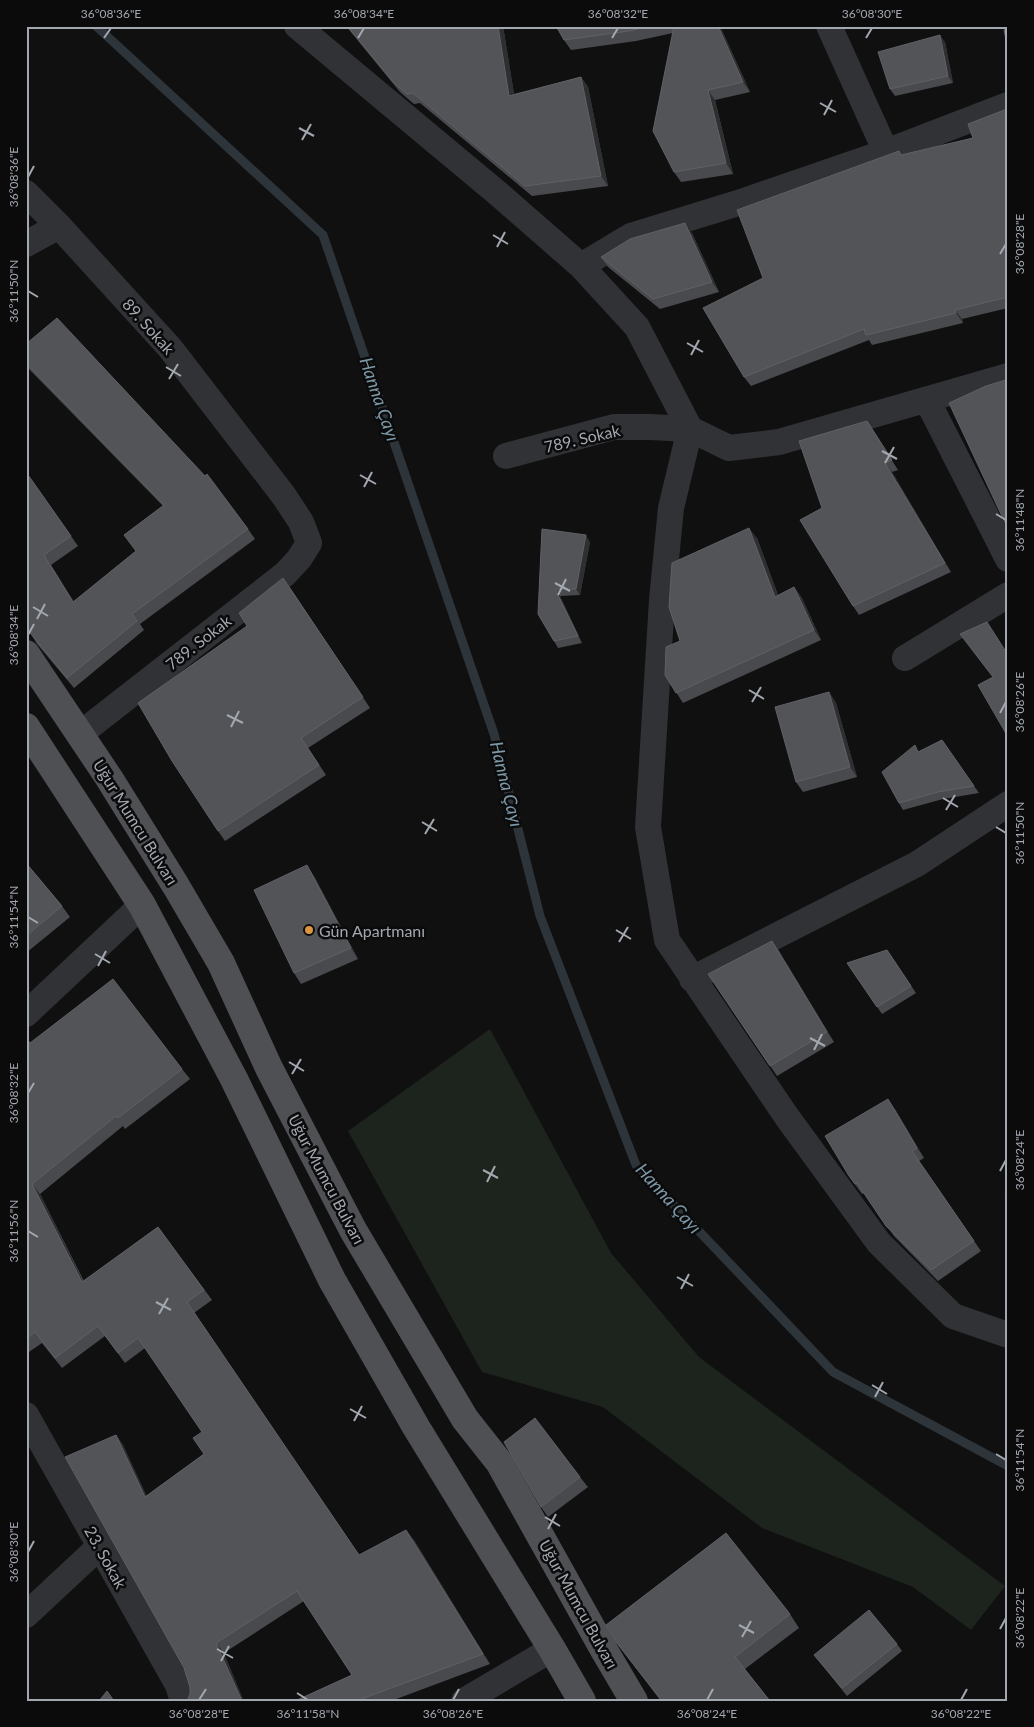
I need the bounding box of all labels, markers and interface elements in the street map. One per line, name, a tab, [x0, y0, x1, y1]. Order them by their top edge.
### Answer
text: 36°08'36"E	[81, 6, 141, 21]
text: 36°08'34"E	[334, 6, 394, 21]
text: 36°08'32"E	[588, 6, 648, 21]
text: 36°08'30"E	[842, 6, 902, 21]
text: 36°08'36"E	[6, 147, 21, 207]
text: 36°08'28"E	[1012, 214, 1027, 274]
text: 36°11'50"N	[6, 260, 21, 322]
street label: 89. Sokak	[119, 294, 180, 358]
water label: Hanna Çayı	[355, 354, 405, 444]
street label: 789. Sokak	[542, 420, 623, 456]
text: 36°11'48"N	[1012, 489, 1027, 551]
text: 36°08'34"E	[6, 605, 21, 665]
street label: 789. Sokak	[162, 610, 235, 673]
text: 36°08'26"E	[1012, 672, 1027, 732]
water label: Hanna Çayı	[486, 739, 528, 829]
street label: Uğur Mumcu Bulvarı	[90, 756, 182, 888]
text: 36°11'50"N	[1012, 802, 1027, 864]
text: 36°11'54"N	[6, 886, 21, 948]
place label: Gün Apartmanı	[319, 921, 425, 940]
marker: Gün Apartmanı	[303, 924, 315, 936]
text: 36°08'32"E	[6, 1063, 21, 1123]
street label: Uğur Mumcu Bulvarı	[285, 1111, 369, 1247]
text: 36°08'24"E	[1012, 1130, 1027, 1190]
water label: Hanna Çayı	[632, 1158, 706, 1238]
text: 36°11'56"N	[6, 1200, 21, 1262]
text: 36°11'54"N	[1012, 1429, 1027, 1491]
text: 36°08'30"E	[6, 1522, 21, 1582]
street label: 23. Sokak	[81, 1523, 131, 1592]
street label: Uğur Mumcu Bulvarı	[536, 1536, 622, 1672]
text: 36°08'22"E	[1012, 1588, 1027, 1648]
text: 36°08'28"E	[169, 1706, 229, 1721]
text: 36°11'58"N	[277, 1706, 339, 1721]
text: 36°08'26"E	[423, 1706, 483, 1721]
text: 36°08'24"E	[677, 1706, 737, 1721]
text: 36°08'22"E	[931, 1706, 991, 1721]

